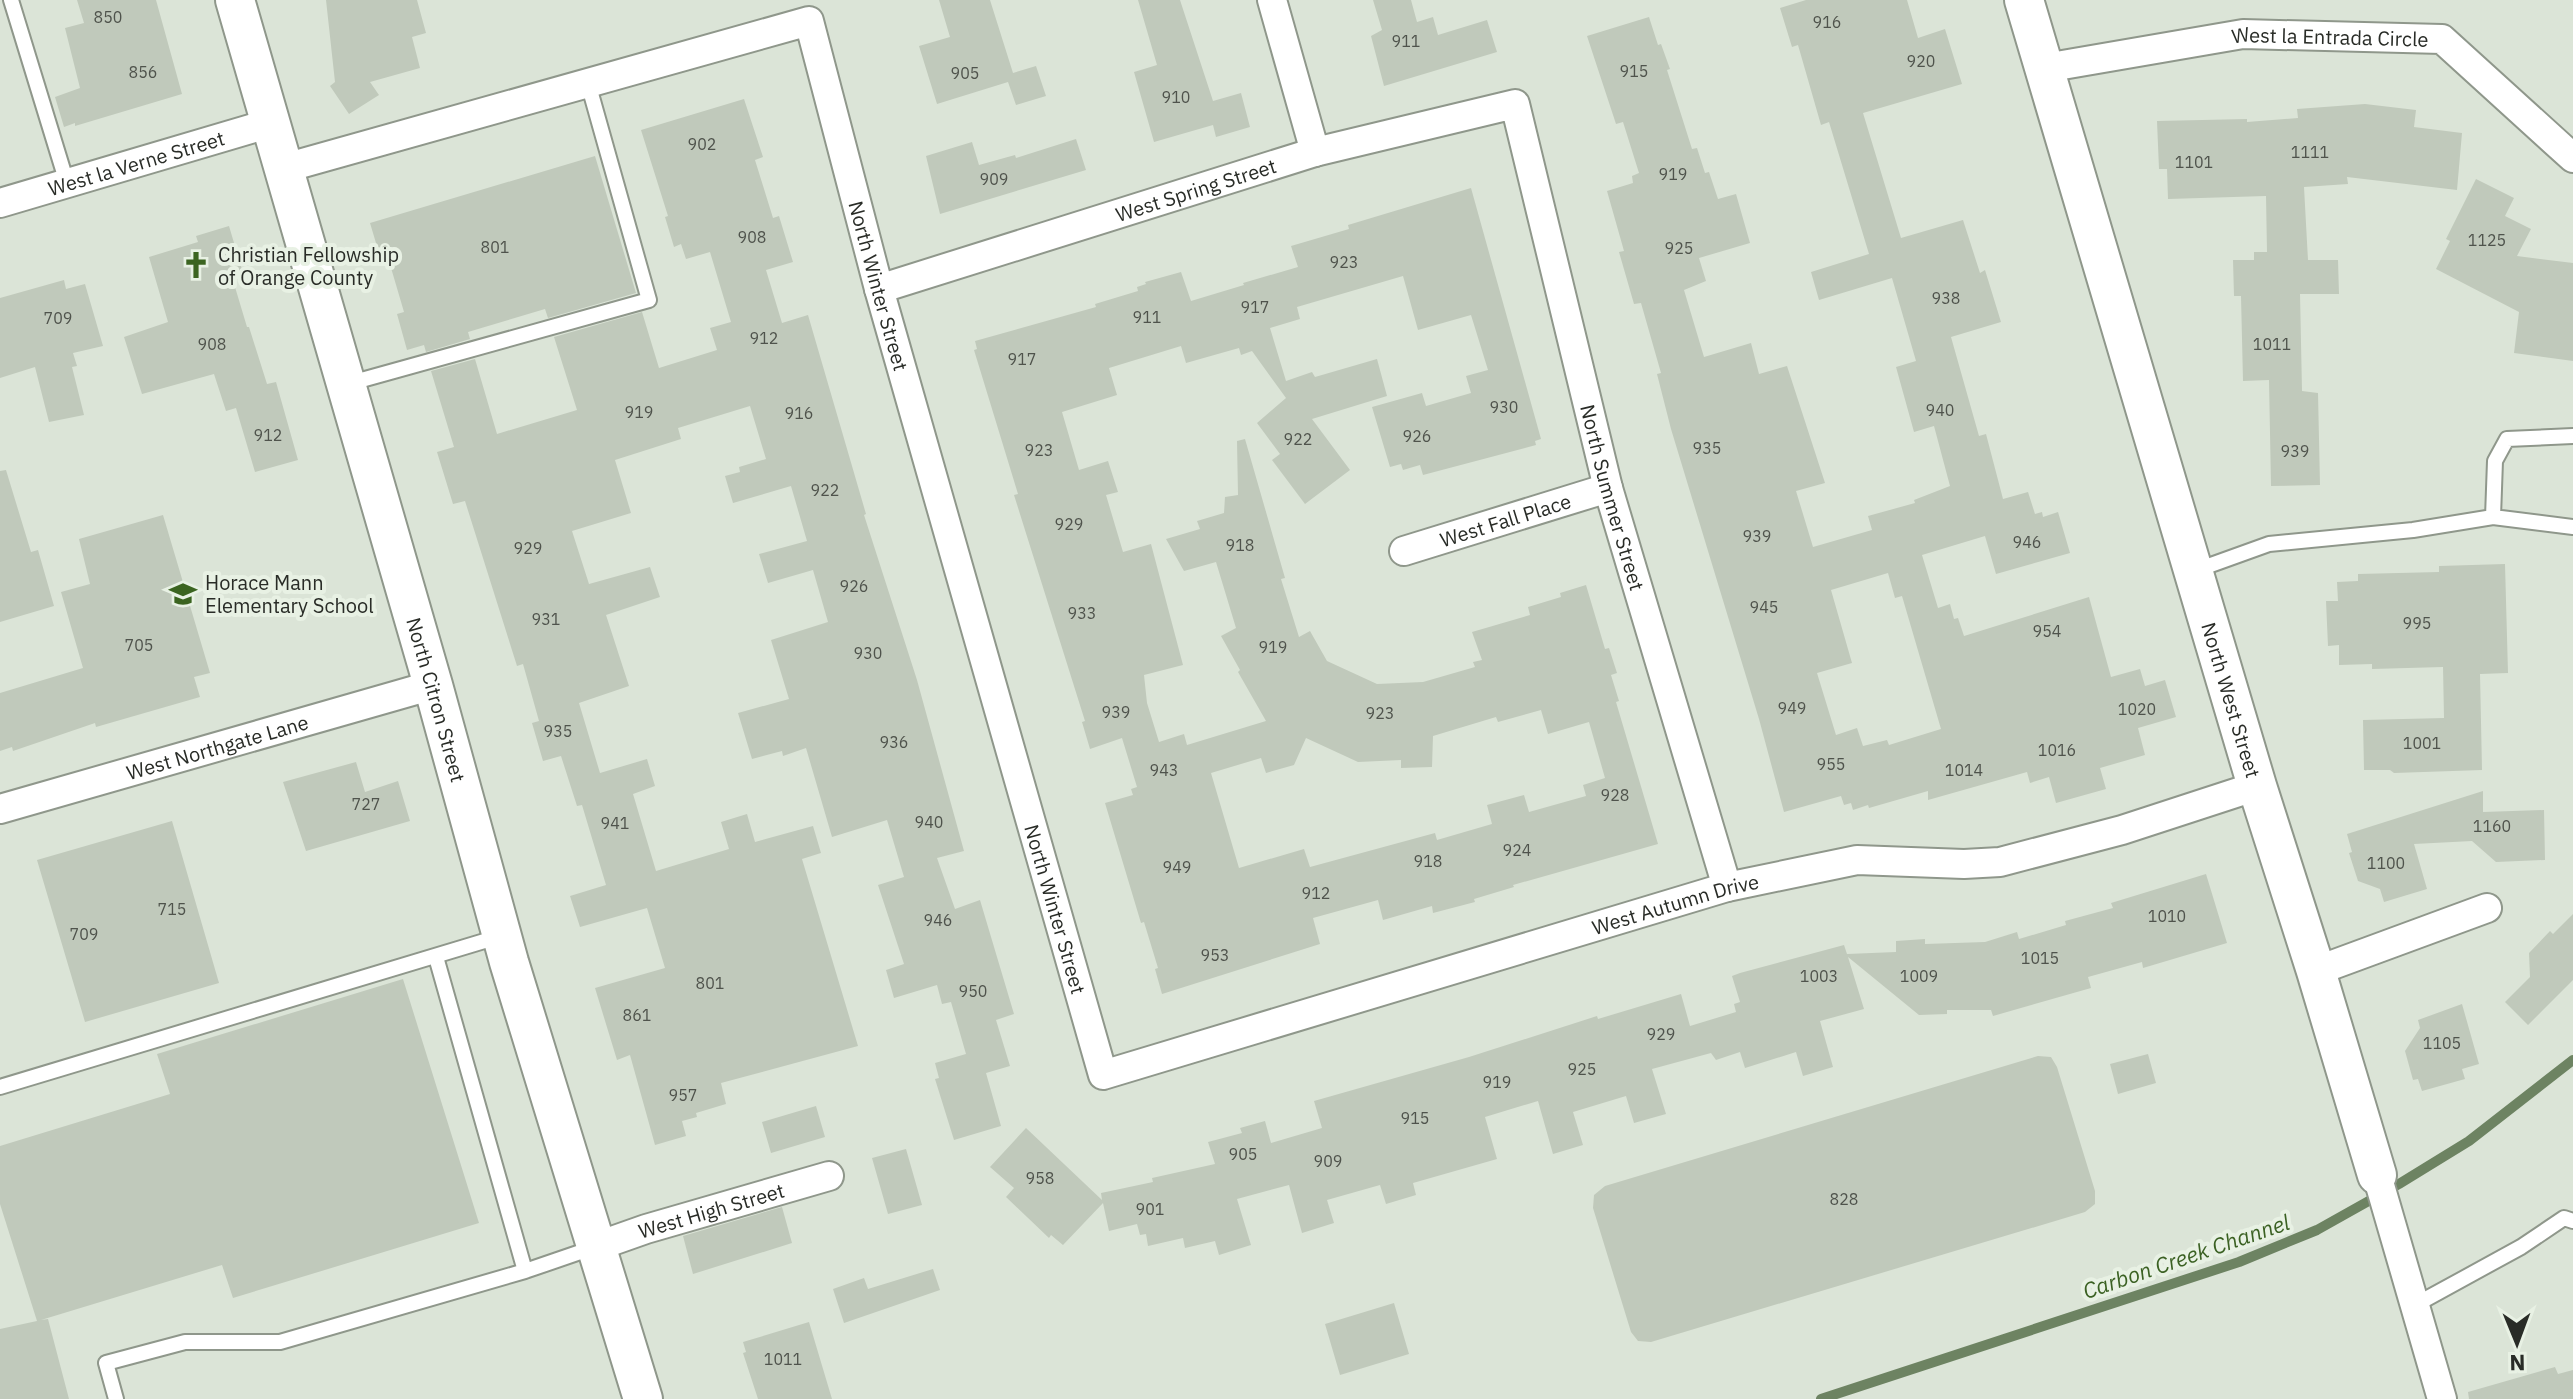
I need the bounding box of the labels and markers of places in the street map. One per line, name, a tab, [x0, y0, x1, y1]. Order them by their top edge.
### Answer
place label: Christian Fellowship of Orange County	[218, 241, 399, 291]
church icon: Christian Fellowship of Orange County	[181, 250, 211, 280]
place label: Horace Mann Elementary School	[205, 569, 374, 619]
school or university icon: Horace Mann Elementary School	[168, 579, 198, 609]

